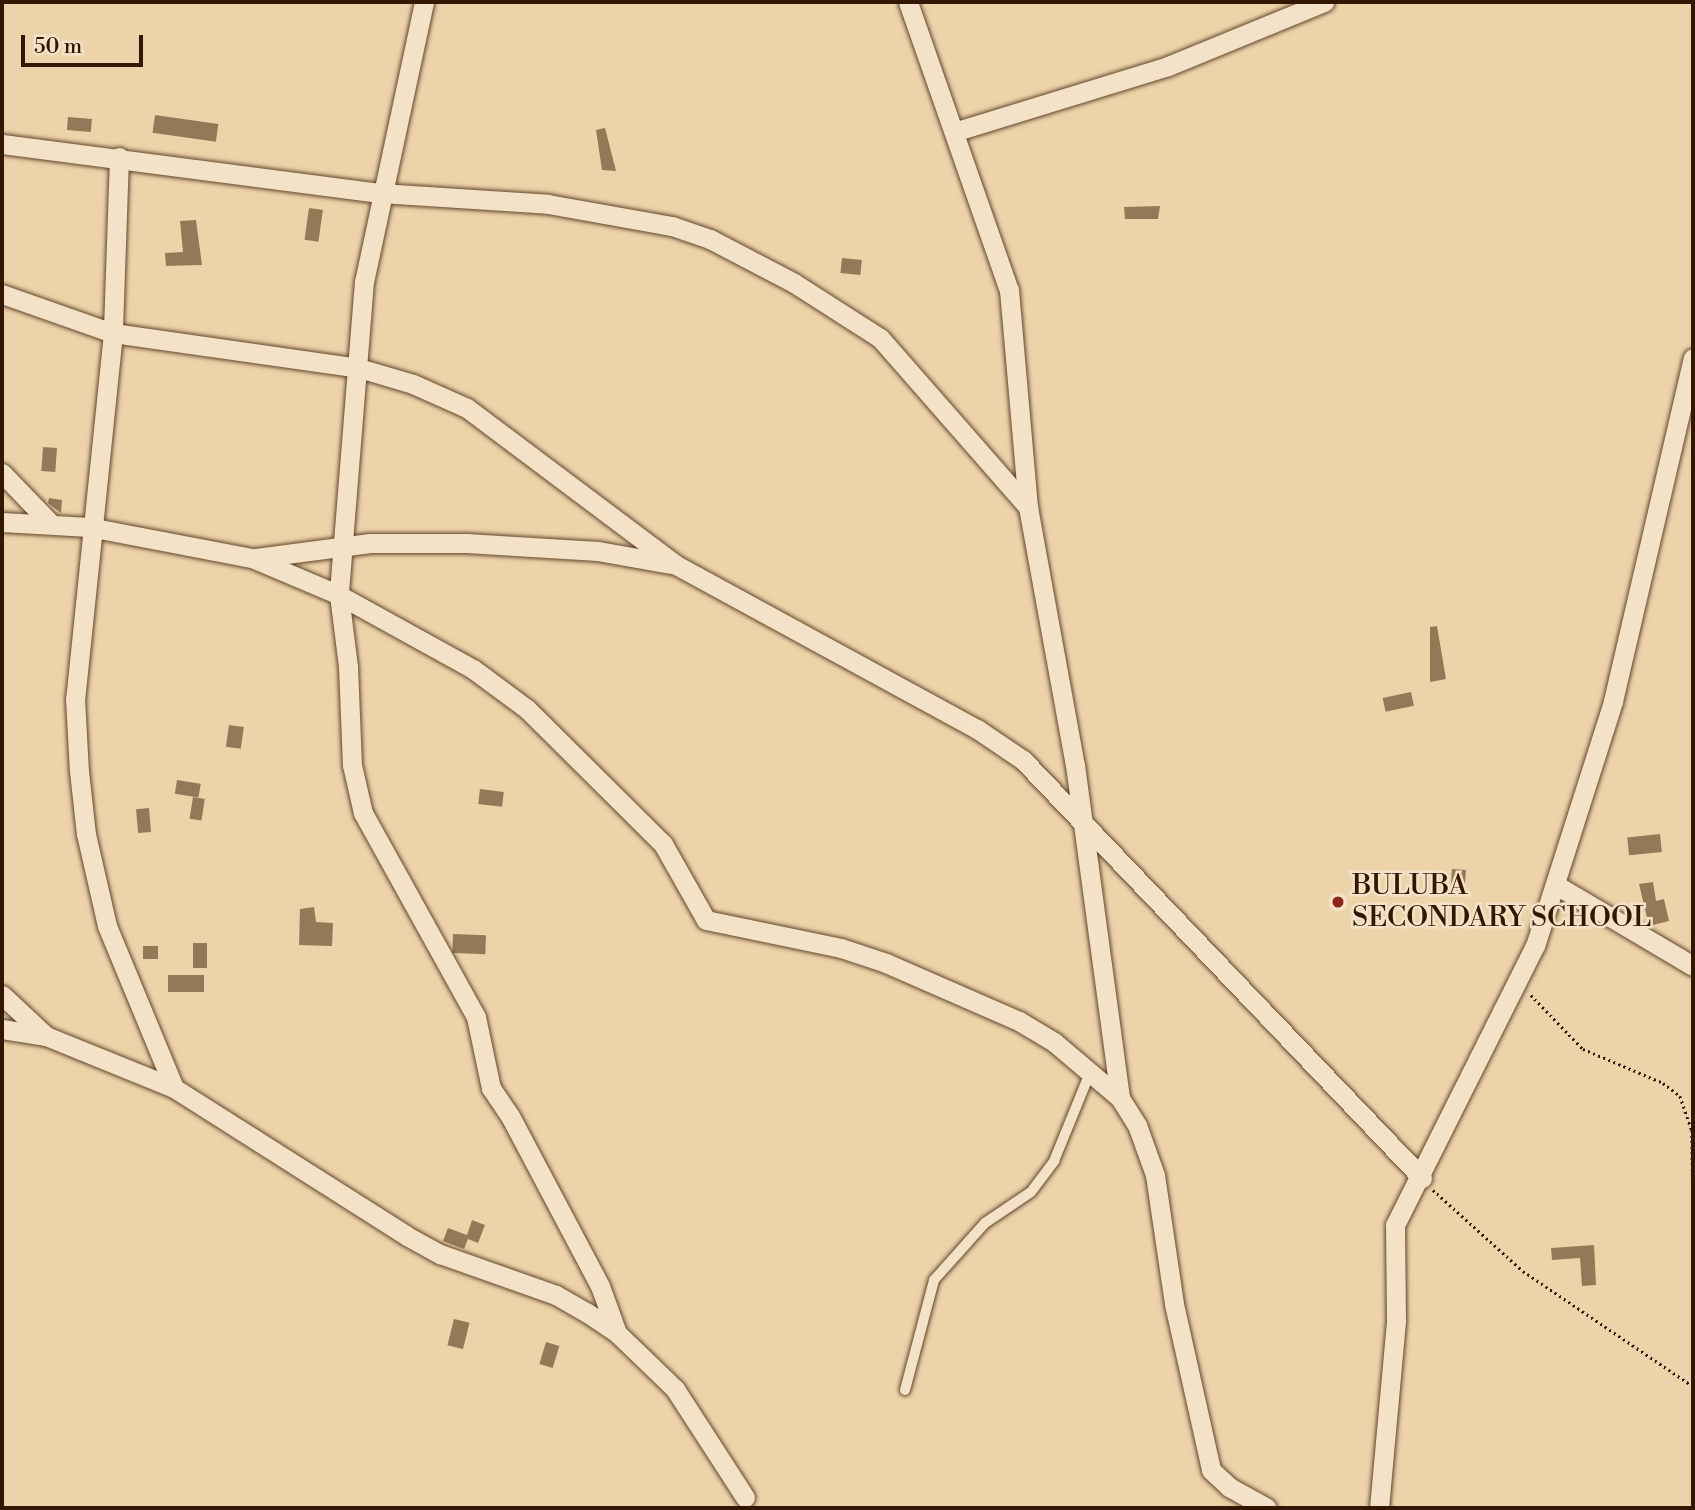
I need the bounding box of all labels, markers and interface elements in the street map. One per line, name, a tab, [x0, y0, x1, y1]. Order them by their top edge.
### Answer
scale bar	[24, 21, 147, 65]
text: 50 m	[34, 34, 82, 60]
place label: BULUBA SECONDARY SCHOOL	[1352, 869, 1651, 935]
marker: BULUBA SECONDARY SCHOOL	[1330, 894, 1346, 910]

